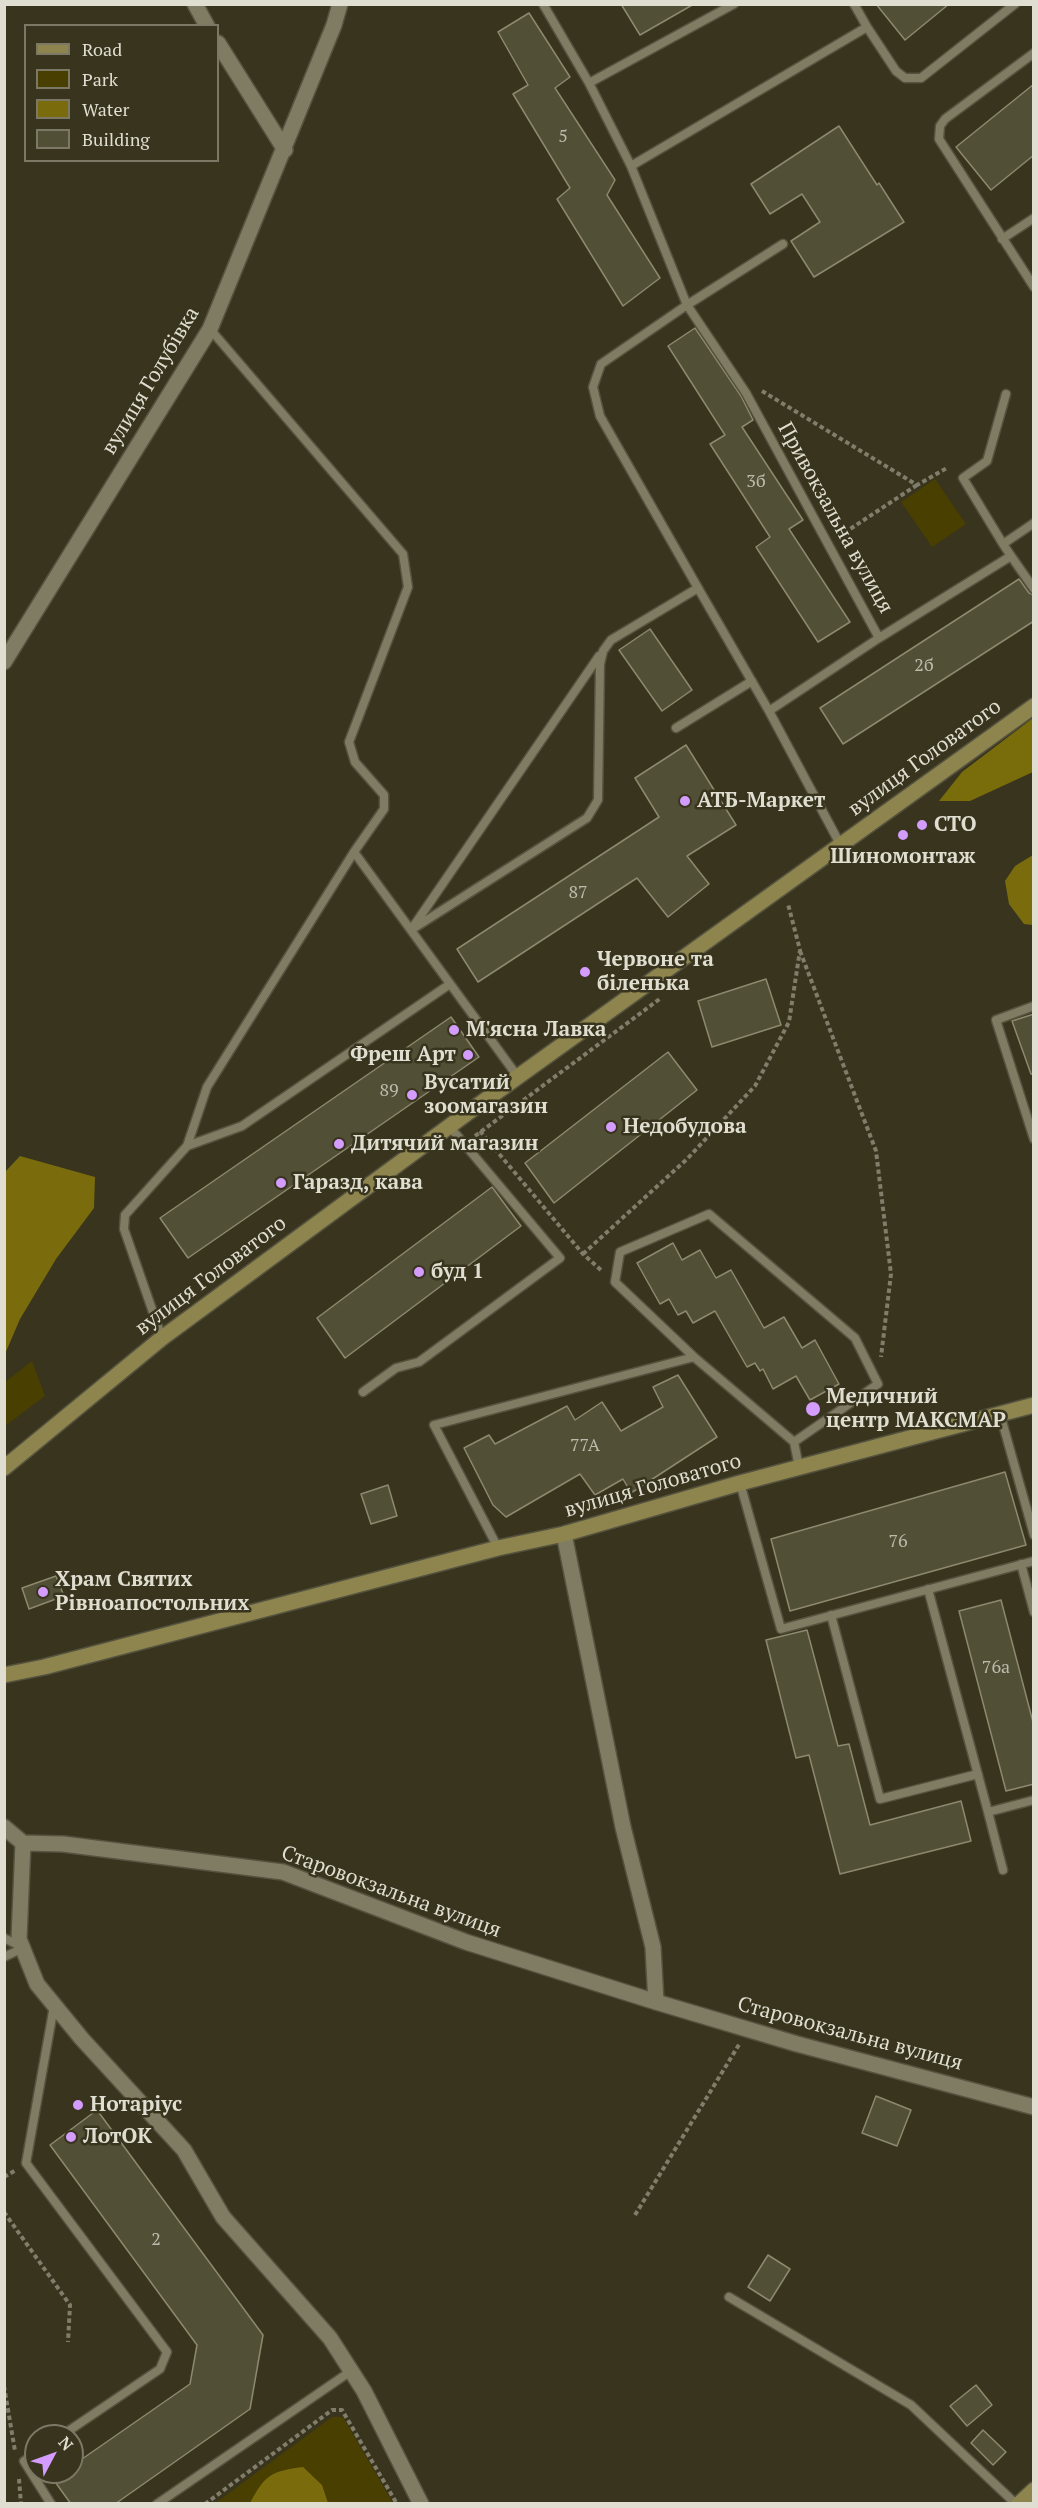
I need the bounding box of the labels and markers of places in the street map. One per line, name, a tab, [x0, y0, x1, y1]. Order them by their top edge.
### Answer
place label: АТБ-Маркет	[697, 788, 825, 814]
marker: АТБ-Маркет	[678, 794, 692, 808]
place label: СТО	[934, 812, 977, 838]
marker: СТО	[915, 818, 929, 832]
marker: Шиномонтаж	[896, 828, 910, 842]
place label: Шиномонтаж	[831, 844, 975, 870]
place label: Червоне та біленька	[597, 947, 714, 997]
marker: Червоне та біленька	[578, 965, 592, 979]
place label: М'ясна Лавка	[466, 1017, 606, 1043]
marker: М'ясна Лавка	[447, 1023, 461, 1037]
place label: Фреш Арт	[350, 1042, 456, 1068]
marker: Фреш Арт	[461, 1048, 475, 1062]
place label: Вусатий зоомагазин	[424, 1070, 548, 1120]
marker: Вусатий зоомагазин	[405, 1088, 419, 1102]
place label: Недобудова	[623, 1114, 747, 1140]
marker: Недобудова	[604, 1120, 618, 1134]
place label: Дитячий магазин	[351, 1131, 538, 1157]
marker: Дитячий магазин	[332, 1137, 346, 1151]
place label: Гаразд, кава	[293, 1170, 423, 1196]
marker: Гаразд, кава	[274, 1176, 288, 1190]
place label: буд 1	[431, 1259, 484, 1285]
marker: буд 1	[412, 1265, 426, 1279]
place label: Медичний центр МАКСМАР	[826, 1384, 1006, 1434]
marker: Медичний центр МАКСМАР	[804, 1400, 822, 1418]
place label: Храм Святих Рівноапостольних	[55, 1567, 249, 1617]
marker: Храм Святих Рівноапостольних	[36, 1585, 50, 1599]
place label: Нотаріус	[90, 2092, 182, 2118]
marker: Нотаріус	[71, 2098, 85, 2112]
place label: ЛотОК	[83, 2124, 152, 2150]
marker: ЛотОК	[64, 2130, 78, 2144]

